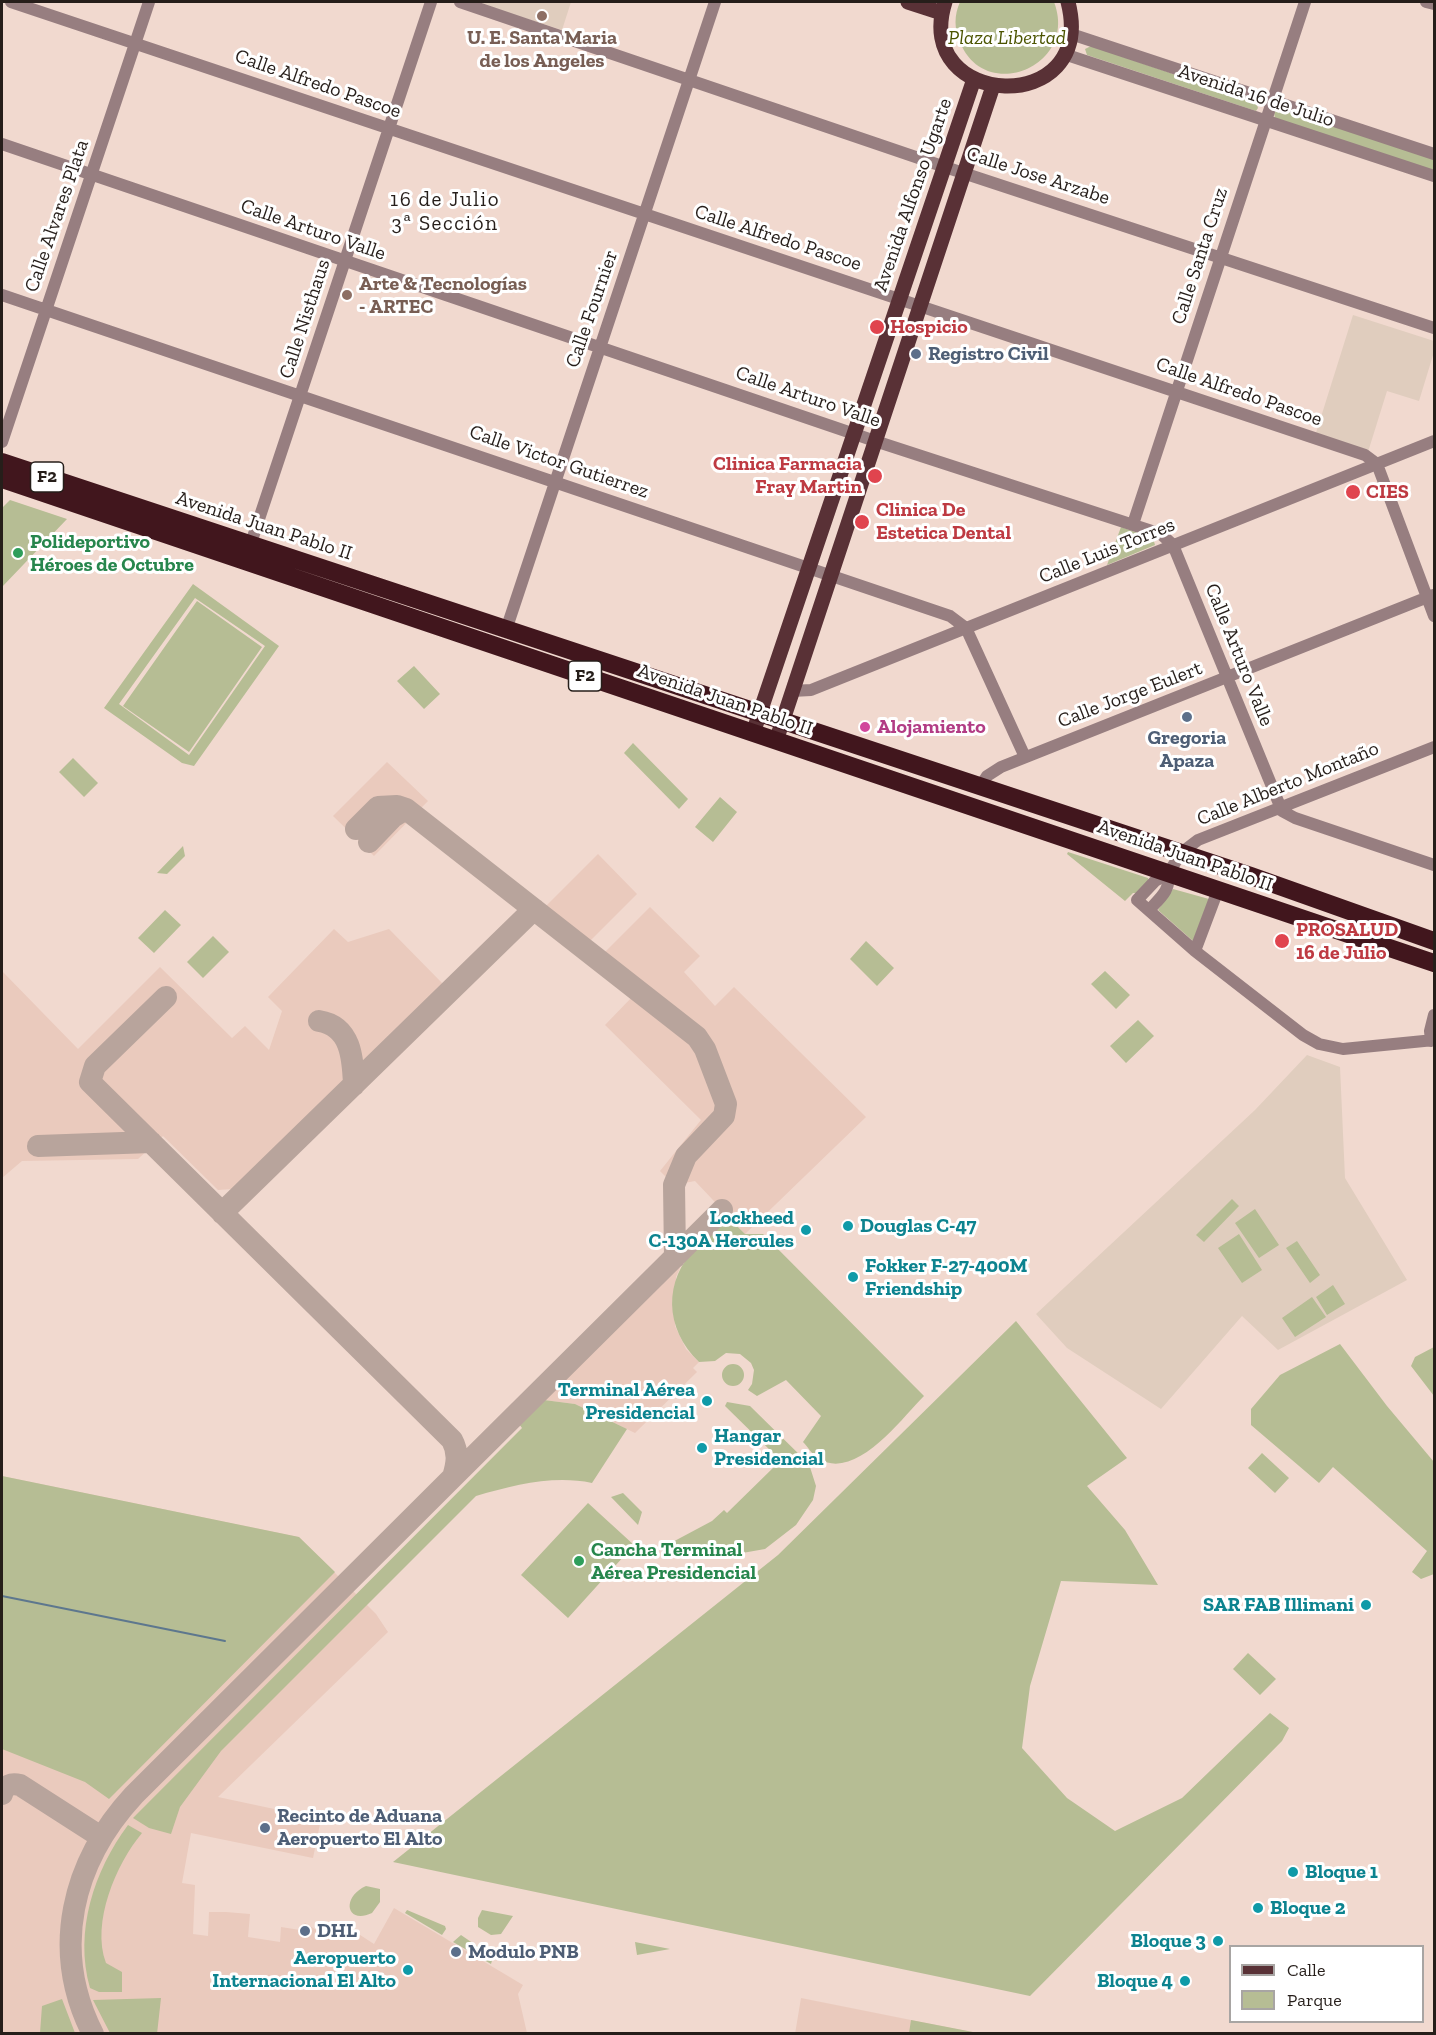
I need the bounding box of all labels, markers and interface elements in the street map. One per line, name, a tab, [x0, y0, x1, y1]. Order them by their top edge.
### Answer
marker: U. E. Santa Maria de los Angeles	[535, 9, 549, 23]
place label: U. E. Santa Maria de los Angeles	[467, 26, 617, 73]
park label: Plaza Libertad	[948, 26, 1066, 50]
street label: Calle Alfredo Pascoe	[232, 44, 404, 124]
street label: Avenida 16 de Julio	[1175, 59, 1337, 133]
street label: Avenida Alfonso Ugarte	[869, 95, 957, 295]
street label: Calle Alvares Plata	[20, 137, 94, 295]
street label: Calle Jose Arzabe	[963, 142, 1113, 210]
street label: Calle Santa Cruz	[1167, 185, 1233, 327]
district label: 16 de Julio 3ª Sección	[390, 187, 500, 237]
street label: Calle Arturo Valle	[237, 194, 389, 266]
street label: Calle Alfredo Pascoe	[692, 200, 864, 276]
street label: Calle Fournier	[561, 247, 623, 371]
street label: Calle Nisthaus	[274, 256, 336, 382]
place label: Arte & Tecnologías - ARTEC	[359, 272, 527, 319]
marker: Arte & Tecnologías - ARTEC	[340, 288, 354, 302]
place label: Hospicio	[890, 315, 968, 339]
marker: Hospicio	[868, 318, 886, 336]
place label: Registro Civil	[928, 342, 1049, 366]
marker: Registro Civil	[909, 347, 923, 361]
street label: Calle Alfredo Pascoe	[1153, 352, 1325, 432]
street label: Calle Arturo Valle	[732, 361, 884, 433]
street label: Calle Victor Gutierrez	[466, 420, 652, 504]
place label: Clinica Farmacia Fray Martin	[713, 452, 862, 499]
road number: F2	[30, 462, 63, 492]
marker: Clinica Farmacia Fray Martin	[866, 467, 884, 485]
place label: CIES	[1366, 480, 1409, 504]
marker: CIES	[1344, 483, 1362, 501]
street label: Avenida Juan Pablo II	[173, 486, 355, 566]
place label: Clinica De Estetica Dental	[876, 498, 1011, 545]
marker: Clinica De Estetica Dental	[853, 513, 871, 531]
street label: Calle Luis Torres	[1036, 513, 1178, 589]
place label: Polideportivo Héroes de Octubre	[30, 530, 194, 577]
marker: Polideportivo Héroes de Octubre	[11, 546, 25, 560]
street label: Calle Arturo Valle	[1199, 580, 1279, 730]
street label: Calle Jorge Eulert	[1054, 656, 1206, 734]
street label: Avenida Juan Pablo II	[634, 659, 816, 741]
road number: F2	[568, 661, 602, 691]
marker: Gregoria Apaza	[1180, 710, 1194, 724]
place label: Alojamiento	[877, 715, 986, 739]
marker: Alojamiento	[858, 720, 872, 734]
place label: Gregoria Apaza	[1148, 726, 1226, 773]
street label: Calle Alberto Montaño	[1194, 737, 1382, 831]
street label: Avenida Juan Pablo II	[1094, 815, 1276, 897]
place label: PROSALUD 16 de Julio	[1296, 918, 1398, 965]
marker: PROSALUD 16 de Julio	[1273, 932, 1291, 950]
place label: Lockheed C-130A Hercules	[649, 1206, 794, 1253]
place label: Douglas C-47	[860, 1214, 976, 1238]
marker: Douglas C-47	[841, 1219, 855, 1233]
marker: Lockheed C-130A Hercules	[799, 1223, 813, 1237]
place label: Fokker F-27-400M Friendship	[865, 1254, 1027, 1301]
marker: Fokker F-27-400M Friendship	[846, 1270, 860, 1284]
place label: Terminal Aérea Presidencial	[558, 1378, 695, 1425]
marker: Terminal Aérea Presidencial	[700, 1394, 714, 1408]
place label: Hangar Presidencial	[714, 1424, 824, 1471]
marker: Hangar Presidencial	[695, 1441, 709, 1455]
place label: Cancha Terminal Aérea Presidencial	[591, 1538, 756, 1585]
marker: Cancha Terminal Aérea Presidencial	[572, 1554, 586, 1568]
place label: SAR FAB Illimani	[1203, 1593, 1354, 1617]
marker: SAR FAB Illimani	[1359, 1598, 1373, 1612]
place label: Recinto de Aduana Aeropuerto El Alto	[277, 1804, 442, 1851]
marker: Recinto de Aduana Aeropuerto El Alto	[258, 1821, 272, 1835]
place label: Bloque 1	[1305, 1860, 1378, 1884]
marker: Bloque 1	[1286, 1865, 1300, 1879]
place label: Bloque 2	[1270, 1896, 1345, 1920]
marker: Bloque 2	[1251, 1901, 1265, 1915]
place label: DHL	[317, 1919, 357, 1943]
marker: DHL	[298, 1924, 312, 1938]
place label: Bloque 3	[1131, 1929, 1206, 1953]
marker: Bloque 3	[1211, 1934, 1225, 1948]
place label: Modulo PNB	[468, 1940, 579, 1964]
marker: Modulo PNB	[449, 1945, 463, 1959]
legend	[1229, 1945, 1424, 2023]
place label: Aeropuerto Internacional El Alto	[212, 1946, 396, 1993]
text: Calle	[1287, 1959, 1325, 1981]
marker: Aeropuerto Internacional El Alto	[401, 1963, 415, 1977]
place label: Bloque 4	[1097, 1969, 1173, 1993]
marker: Bloque 4	[1178, 1974, 1192, 1988]
text: Parque	[1287, 1989, 1342, 2011]

